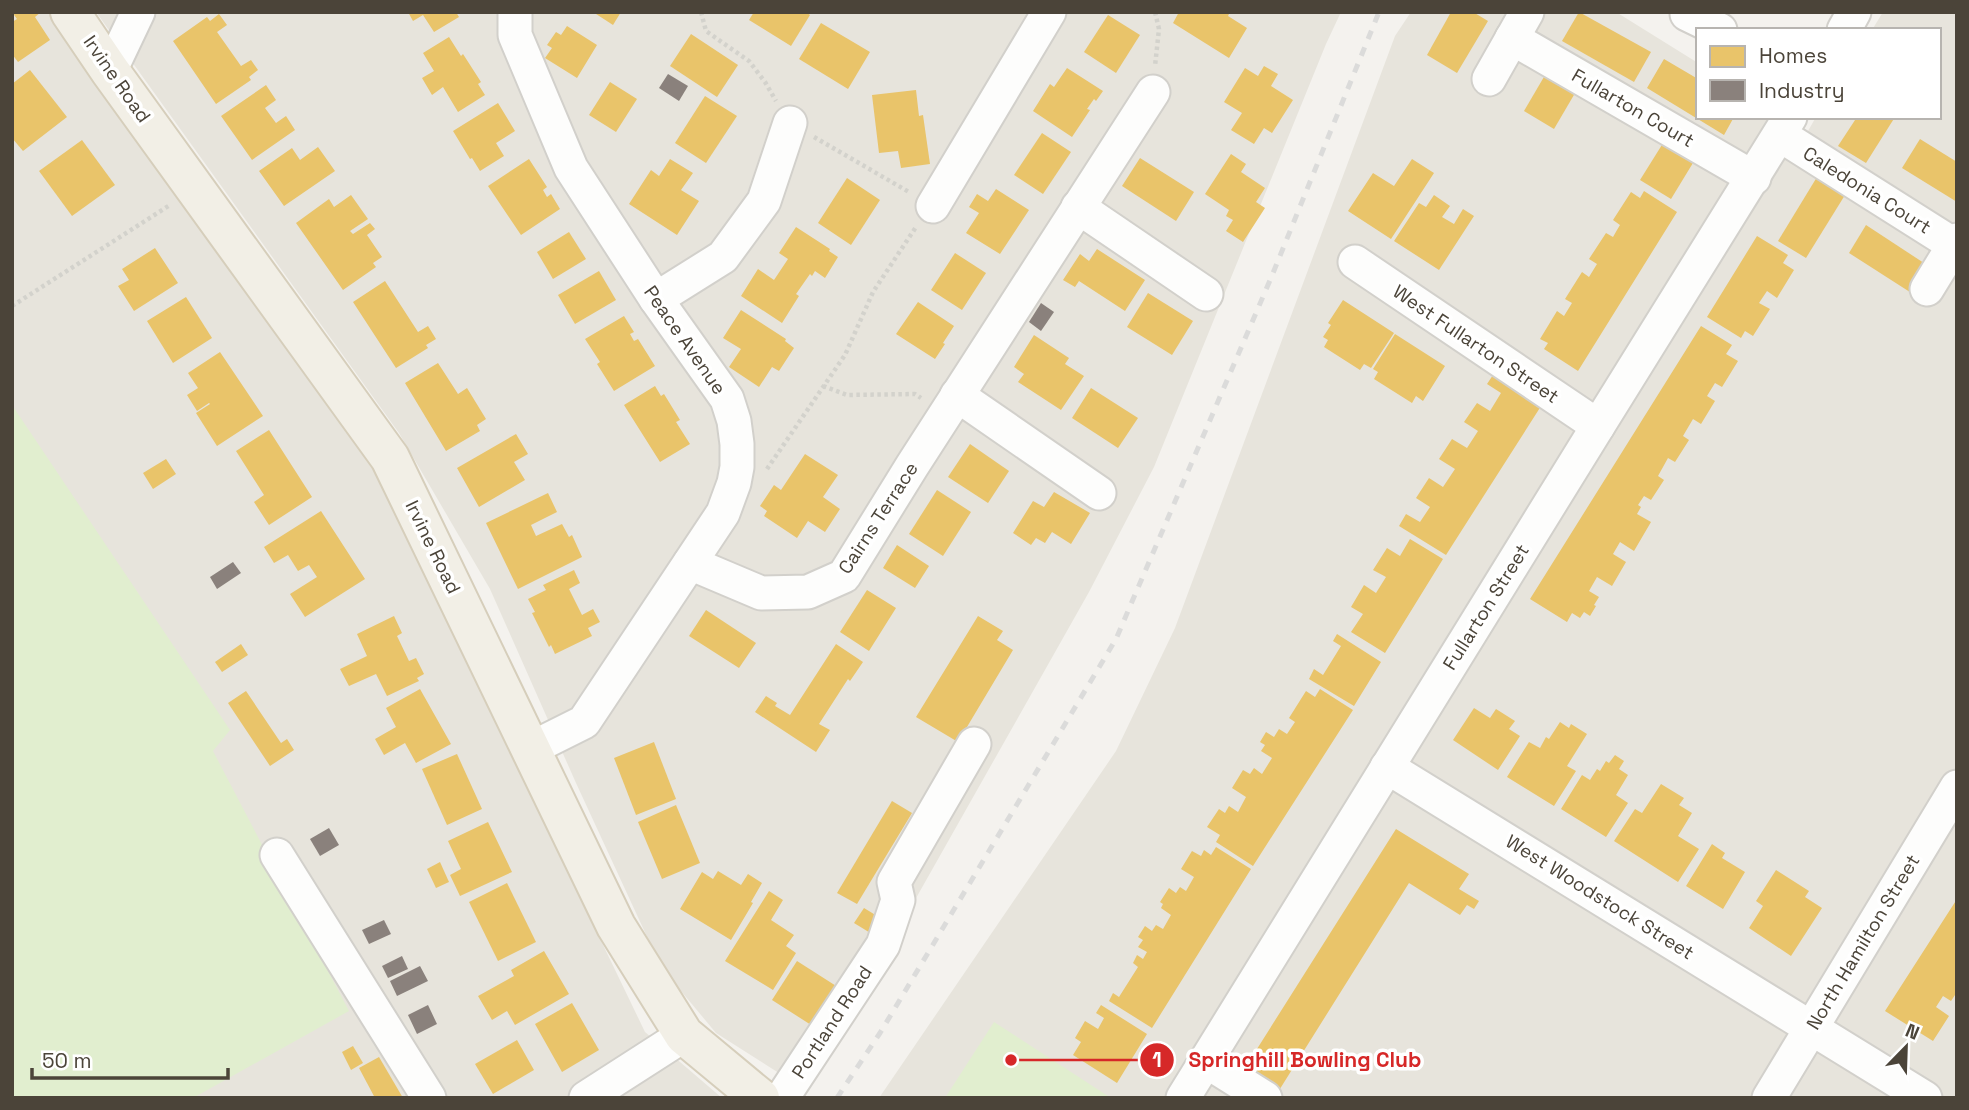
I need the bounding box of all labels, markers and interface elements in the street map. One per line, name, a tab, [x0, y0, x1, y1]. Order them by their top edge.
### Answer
legend	[1696, 28, 1941, 119]
street label: Irvine Road	[78, 30, 156, 128]
text: Homes	[1759, 42, 1827, 69]
street label: Fullarton Court	[1567, 63, 1699, 153]
text: Industry	[1759, 77, 1845, 104]
street label: Caledonia Court	[1798, 141, 1936, 239]
street label: West Fullarton Street	[1388, 279, 1564, 409]
street label: Peace Avenue	[638, 281, 732, 399]
street label: Cairns Terrace	[832, 457, 924, 579]
street label: Irvine Road	[400, 496, 466, 598]
street label: Fullarton Street	[1437, 539, 1535, 675]
street label: West Woodstock Street	[1501, 829, 1699, 965]
street label: North Hamilton Street	[1802, 850, 1924, 1034]
street label: Portland Road	[786, 961, 878, 1083]
north arrow	[1871, 1012, 1941, 1082]
scale bar	[32, 1036, 228, 1080]
callout: Springhill Bowling Club	[1139, 1039, 1435, 1081]
text: 1	[1152, 1046, 1162, 1073]
text: Springhill Bowling Club	[1189, 1046, 1421, 1073]
text: 50 m	[42, 1047, 92, 1074]

